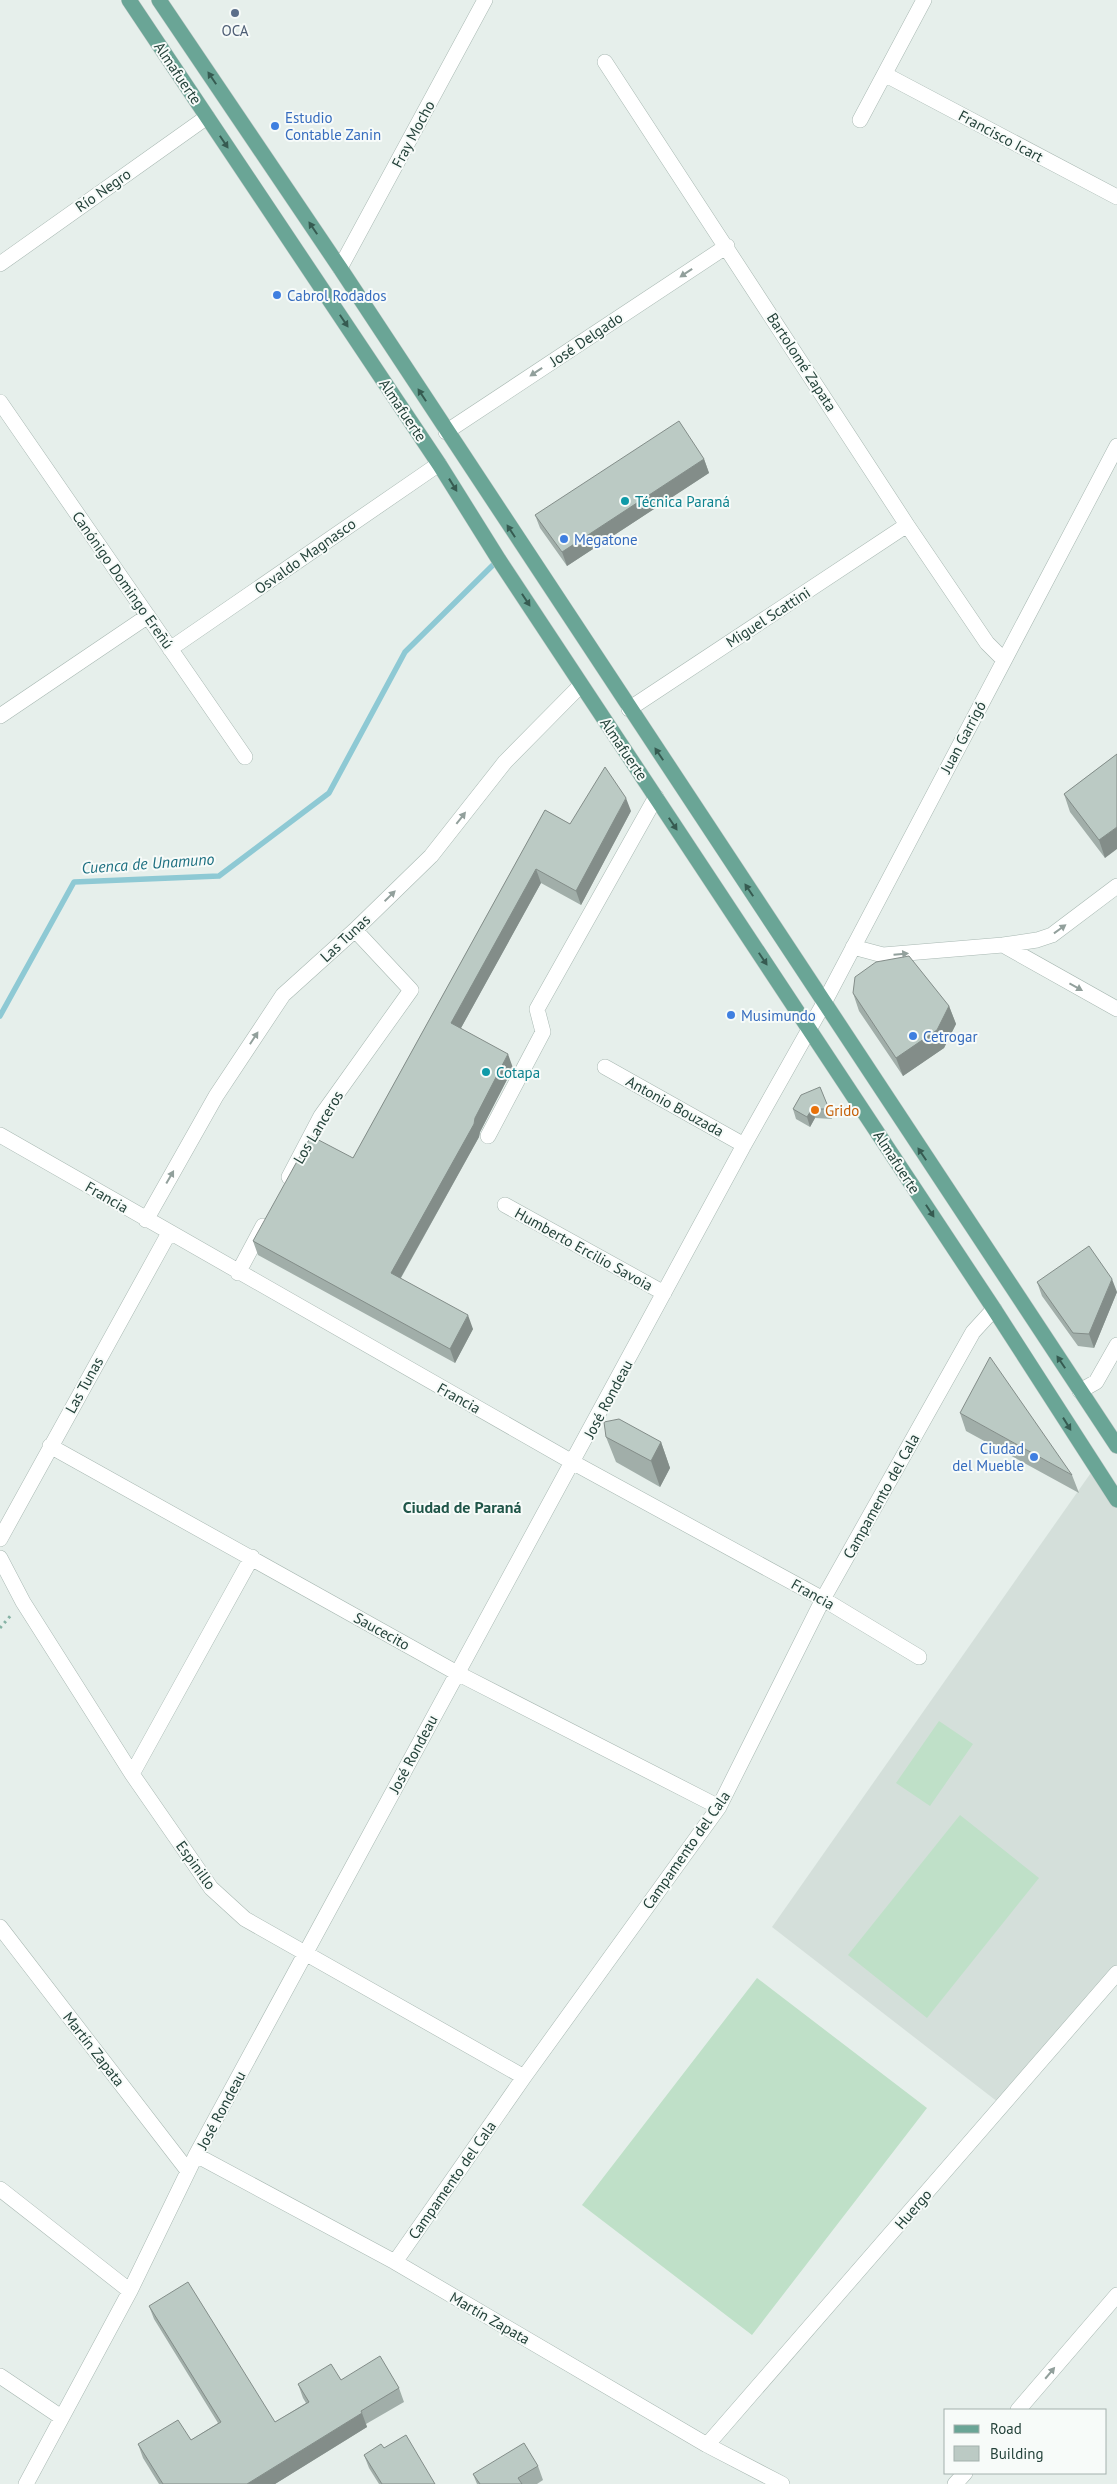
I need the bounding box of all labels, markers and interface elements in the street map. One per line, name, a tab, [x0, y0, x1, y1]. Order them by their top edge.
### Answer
marker: OCA	[229, 7, 241, 19]
place label: OCA	[221, 21, 249, 40]
street label: Almafuerte	[150, 38, 206, 108]
one-way arrow	[207, 72, 217, 85]
street label: Fray Mocho	[387, 97, 439, 171]
street label: Francisco Icart	[955, 106, 1047, 166]
place label: Estudio Contable Zanin	[285, 108, 381, 144]
marker: Estudio Contable Zanin	[269, 120, 281, 132]
one-way arrow	[219, 136, 229, 149]
street label: Río Negro	[72, 164, 134, 216]
one-way arrow	[308, 221, 317, 235]
one-way arrow	[679, 268, 693, 278]
place label: Cabrol Rodados	[287, 286, 387, 305]
marker: Cabrol Rodados	[271, 289, 283, 301]
street label: José Delgado	[545, 308, 626, 371]
street label: Bartolomé Zapata	[763, 309, 841, 415]
one-way arrow	[339, 314, 349, 328]
one-way arrow	[530, 368, 543, 377]
street label: Almafuerte	[375, 375, 431, 445]
one-way arrow	[417, 389, 427, 402]
one-way arrow	[448, 479, 458, 492]
place label: Técnica Paraná	[635, 492, 730, 511]
marker: Técnica Paraná	[619, 495, 631, 507]
street label: Canónigo Domingo Ereñú	[68, 507, 178, 653]
street label: Osvaldo Magnasco	[251, 514, 359, 598]
one-way arrow	[507, 524, 516, 538]
place label: Megatone	[574, 530, 638, 549]
marker: Megatone	[558, 533, 570, 545]
street label: Miguel Scattini	[722, 583, 814, 651]
one-way arrow	[521, 594, 530, 607]
street label: Juan Garrigó	[936, 698, 990, 777]
street label: Almafuerte	[596, 714, 652, 784]
one-way arrow	[654, 747, 664, 761]
one-way arrow	[455, 811, 466, 824]
one-way arrow	[668, 817, 678, 830]
water label: Cuenca de Unamuno	[81, 848, 215, 878]
one-way arrow	[744, 883, 754, 896]
one-way arrow	[383, 890, 395, 902]
street label: Las Tunas	[316, 910, 374, 966]
one-way arrow	[1053, 924, 1067, 934]
one-way arrow	[893, 950, 909, 958]
one-way arrow	[758, 952, 768, 966]
one-way arrow	[1069, 983, 1083, 991]
place label: Musimundo	[741, 1006, 816, 1025]
marker: Musimundo	[725, 1009, 737, 1021]
place label: Cetrogar	[923, 1027, 977, 1046]
marker: Cetrogar	[907, 1030, 919, 1042]
one-way arrow	[250, 1032, 259, 1045]
place label: Cotapa	[496, 1063, 540, 1082]
marker: Cotapa	[480, 1066, 492, 1078]
street label: Antonio Bouzada	[623, 1071, 727, 1141]
street label: Los Lanceros	[289, 1087, 347, 1167]
place label: Grido	[825, 1101, 859, 1120]
marker: Grido	[809, 1104, 821, 1116]
street label: Almafuerte	[870, 1127, 924, 1197]
one-way arrow	[918, 1147, 927, 1160]
one-way arrow	[166, 1171, 175, 1184]
street label: Francia	[82, 1177, 132, 1217]
street label: Humberto Ercilio Savoia	[512, 1203, 656, 1295]
one-way arrow	[925, 1205, 935, 1218]
street label: Las Tunas	[61, 1353, 107, 1417]
one-way arrow	[1056, 1355, 1066, 1368]
street label: José Rondeau	[579, 1357, 637, 1442]
street label: Francia	[434, 1378, 484, 1418]
one-way arrow	[1063, 1417, 1072, 1431]
street label: Campamento del Cala	[839, 1430, 923, 1562]
place label: Ciudad del Mueble	[952, 1439, 1024, 1475]
marker: Ciudad del Mueble	[1028, 1451, 1040, 1463]
district label: Ciudad de Paraná	[403, 1497, 521, 1517]
street label: Francia	[788, 1574, 838, 1614]
street label: Saucecito	[351, 1608, 413, 1654]
street label: José Rondeau	[384, 1712, 442, 1797]
street label: Campamento del Cala	[638, 1787, 734, 1913]
street label: Espinillo	[172, 1837, 220, 1893]
street label: Martín Zapata	[59, 2008, 129, 2090]
street label: José Rondeau	[192, 2068, 250, 2153]
street label: Campamento del Cala	[404, 2117, 500, 2243]
street label: Huergo	[890, 2185, 936, 2233]
street label: Martín Zapata	[447, 2287, 533, 2349]
one-way arrow	[1044, 2367, 1055, 2379]
legend	[944, 2409, 1107, 2474]
text: Road	[990, 2419, 1022, 2438]
text: Building	[990, 2444, 1044, 2463]

